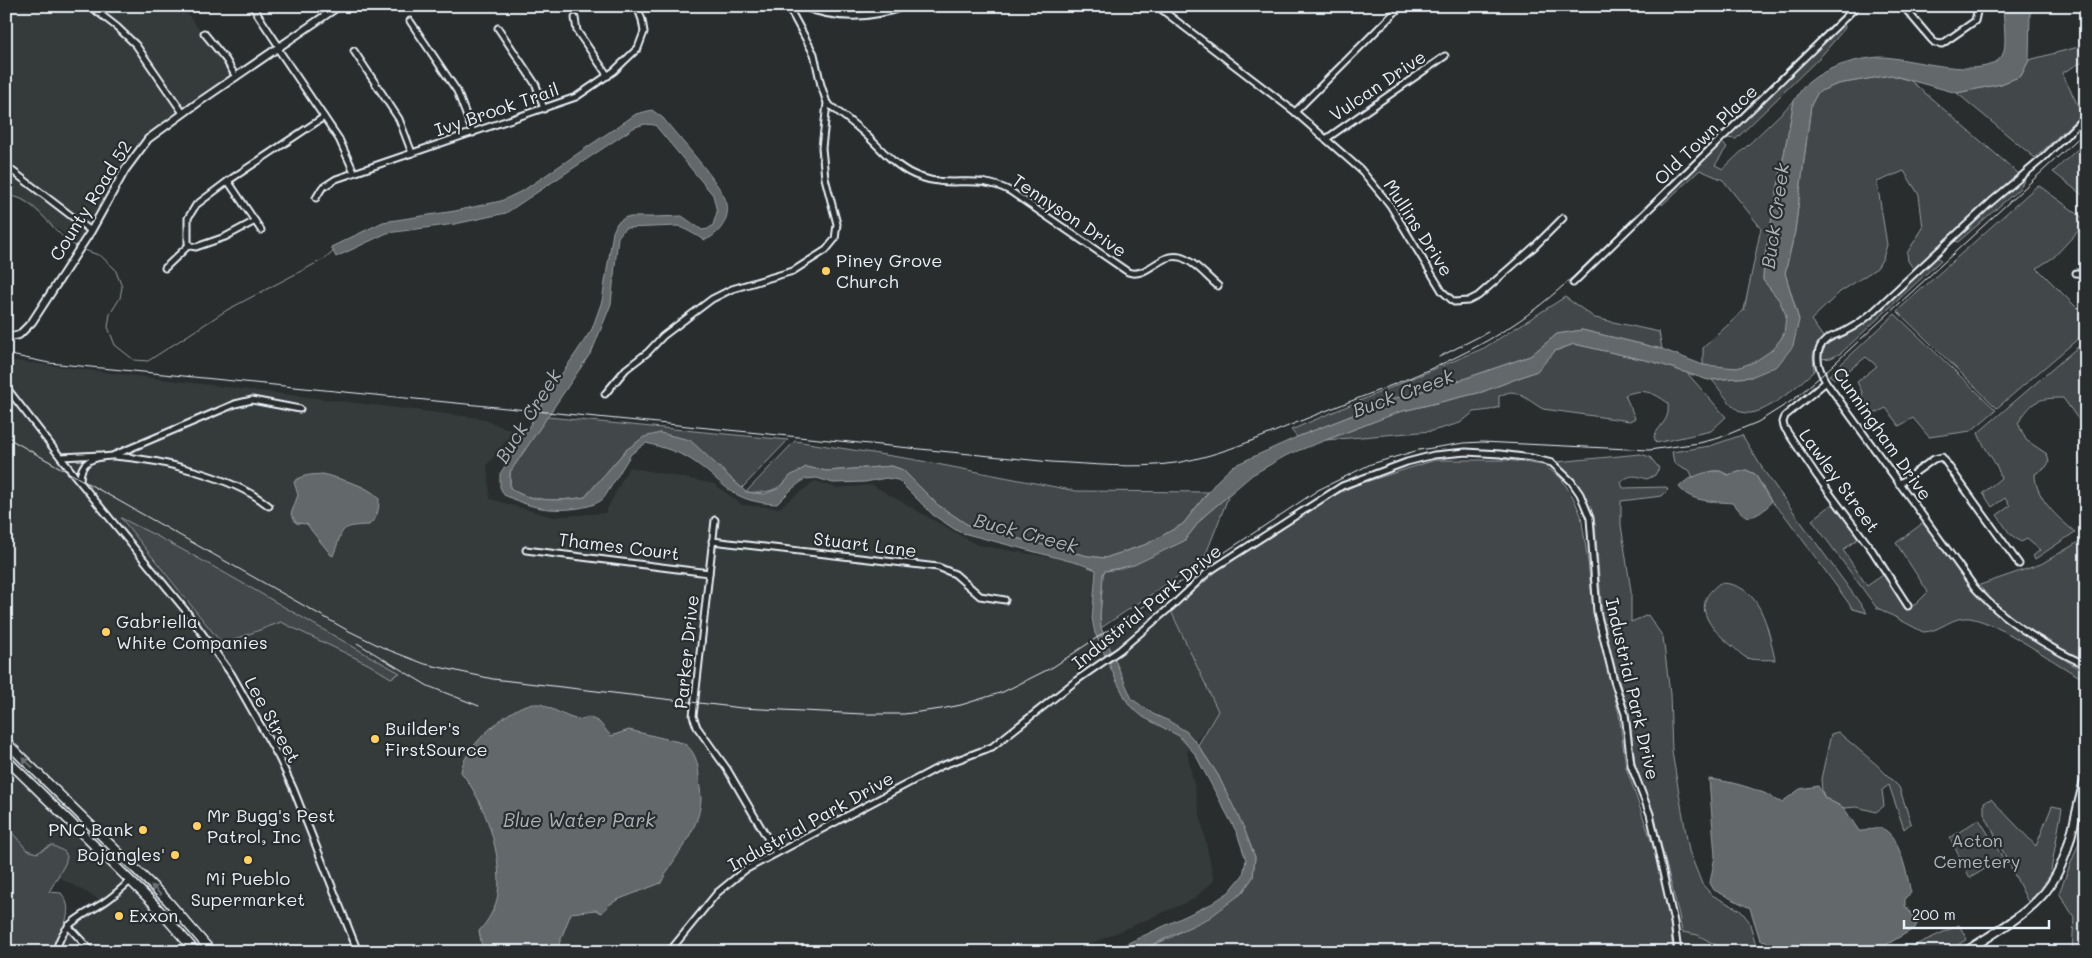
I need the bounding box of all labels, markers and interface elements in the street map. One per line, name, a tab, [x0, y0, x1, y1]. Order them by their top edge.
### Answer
street label: Vulcan Drive	[1325, 44, 1430, 126]
street label: Ivy Brook Trail	[431, 77, 562, 142]
street label: Old Town Place	[1648, 79, 1762, 190]
street label: County Road 52	[44, 136, 137, 265]
water label: Buck Creek	[1755, 161, 1794, 270]
street label: Tennyson Drive	[1008, 168, 1132, 262]
street label: Mullins Drive	[1379, 174, 1459, 280]
place label: Piney Grove Church	[836, 248, 943, 293]
marker: Piney Grove Church	[820, 265, 832, 277]
water label: Buck Creek	[1349, 362, 1458, 422]
street label: Cunningham Drive	[1828, 362, 1938, 505]
water label: Buck Creek	[489, 363, 567, 467]
street label: Lawley Street	[1794, 424, 1886, 537]
water label: Buck Creek	[972, 507, 1082, 559]
street label: Stuart Lane	[812, 526, 918, 562]
street label: Thames Court	[557, 527, 681, 565]
street label: Industrial Park Drive	[1067, 538, 1226, 674]
street label: Parker Drive	[668, 594, 704, 710]
street label: Industrial Park Drive	[1600, 595, 1666, 782]
place label: Gabriella White Companies	[116, 609, 268, 654]
marker: Gabriella White Companies	[100, 626, 112, 638]
street label: Lee Street	[239, 672, 306, 767]
place label: Builder's FirstSource	[385, 716, 488, 761]
marker: Builder's FirstSource	[369, 733, 381, 745]
one-way arrow	[22, 757, 34, 769]
street label: Industrial Park Drive	[723, 766, 898, 877]
place label: Mr Bugg's Pest Patrol, Inc	[207, 803, 335, 848]
water label: Blue Water Park	[503, 807, 656, 832]
place label: PNC Bank	[48, 817, 133, 841]
marker: Mr Bugg's Pest Patrol, Inc	[191, 820, 203, 832]
marker: PNC Bank	[137, 824, 149, 836]
park label: Acton Cemetery	[1934, 828, 2020, 873]
place label: Bojangles'	[77, 842, 165, 866]
marker: Bojangles'	[169, 849, 181, 861]
marker: Mi Pueblo Supermarket	[242, 854, 254, 866]
place label: Mi Pueblo Supermarket	[191, 866, 305, 911]
one-way arrow	[150, 884, 162, 896]
scale bar	[1904, 898, 2050, 930]
place label: Exxon	[129, 903, 178, 927]
text: 200 m	[1912, 904, 1956, 924]
marker: Exxon	[113, 910, 125, 922]

